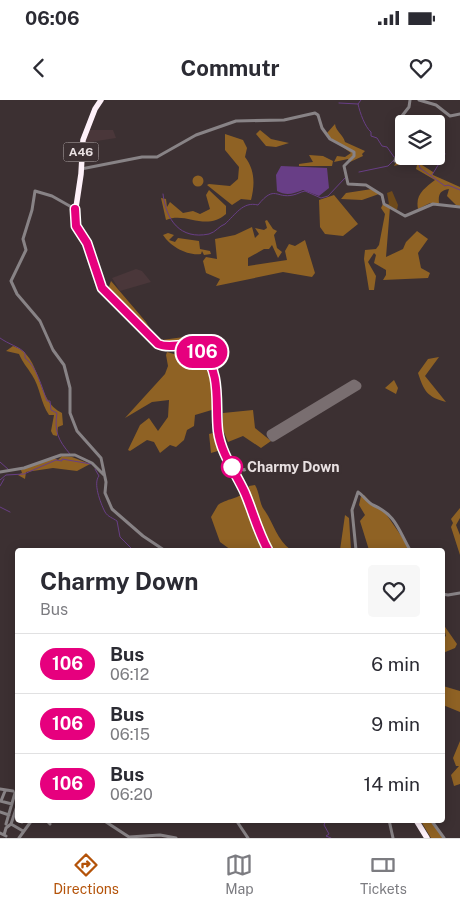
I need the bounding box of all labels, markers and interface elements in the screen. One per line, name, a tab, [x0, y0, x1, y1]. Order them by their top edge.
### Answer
text: 06:06	[25, 7, 80, 29]
icon: back	[25, 54, 53, 82]
icon: heart	[407, 54, 435, 82]
text: Commutr	[180, 55, 280, 81]
map controls	[395, 115, 445, 165]
button: layers	[395, 115, 445, 165]
road number: A46	[64, 142, 98, 162]
line badge: 106	[173, 336, 231, 368]
text: 106	[186, 341, 218, 362]
marker: Charmy Down	[221, 456, 243, 478]
place label: Charmy Down	[247, 459, 340, 475]
button: heart	[368, 565, 420, 617]
text: Charmy Down	[40, 567, 199, 595]
text: Bus	[40, 600, 68, 619]
text: Bus	[110, 643, 144, 665]
text: 106	[52, 653, 83, 674]
text: 6 min	[371, 653, 420, 675]
text: 06:12	[110, 665, 149, 684]
text: Bus	[110, 703, 144, 725]
text: 106	[52, 713, 83, 734]
text: 9 min	[371, 713, 420, 735]
text: 06:15	[110, 725, 150, 744]
text: Bus	[110, 763, 144, 785]
text: 106	[52, 773, 83, 794]
text: 14 min	[363, 773, 420, 795]
text: 06:20	[110, 785, 153, 804]
tab: Directions	[53, 851, 119, 897]
tab: Map	[225, 851, 254, 897]
tab: Tickets	[360, 851, 407, 897]

